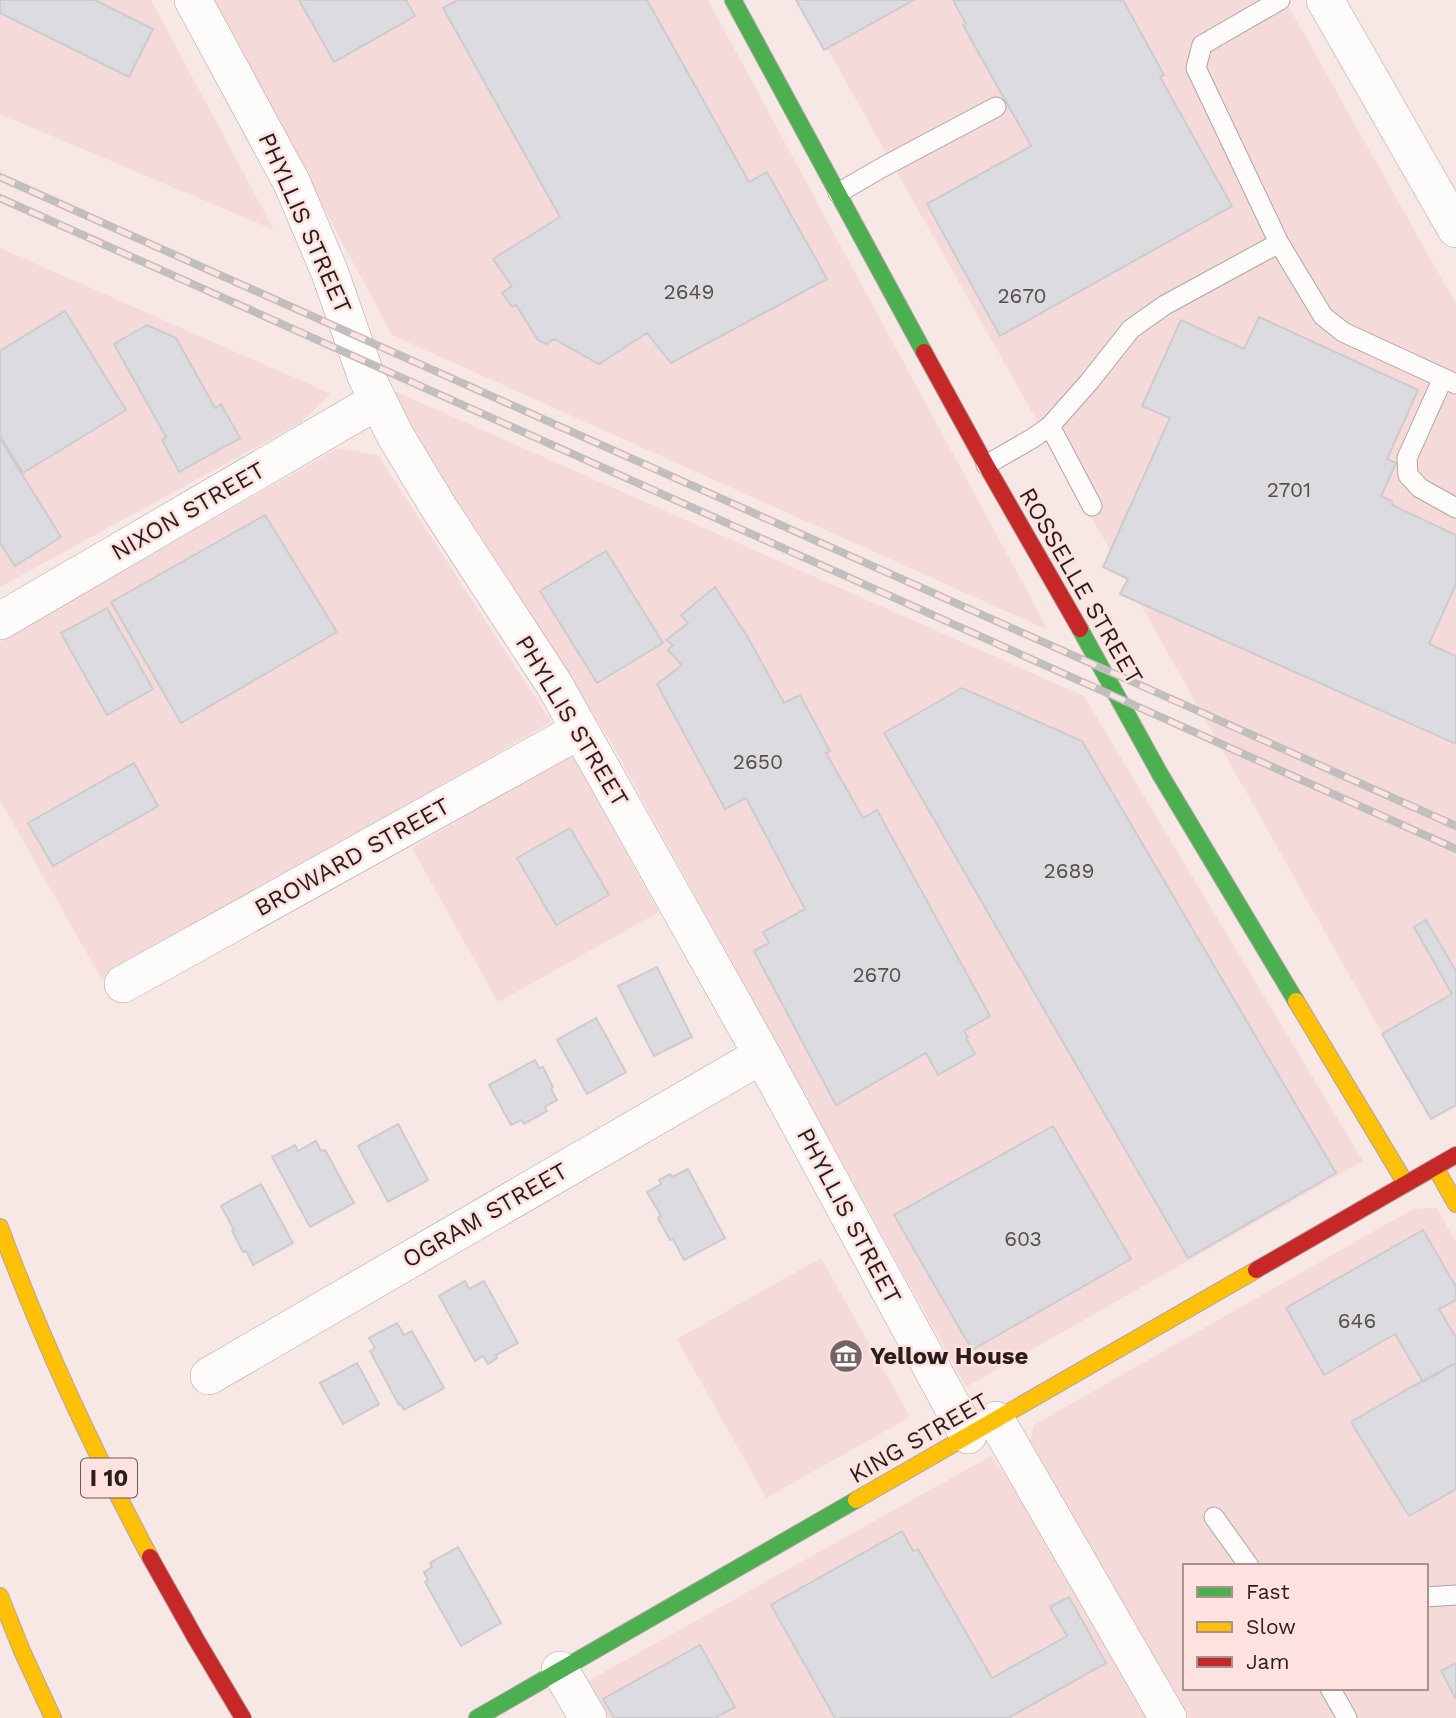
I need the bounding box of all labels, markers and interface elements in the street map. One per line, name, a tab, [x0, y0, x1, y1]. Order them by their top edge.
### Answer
street label: PHYLLIS STREET	[253, 128, 357, 318]
house number: 2649	[664, 279, 714, 304]
house number: 2670	[997, 283, 1047, 308]
street label: NIXON STREET	[106, 456, 270, 566]
house number: 2701	[1267, 477, 1311, 502]
street label: ROSSELLE STREET	[1013, 483, 1149, 689]
street label: PHYLLIS STREET	[510, 630, 634, 812]
house number: 2650	[733, 749, 783, 774]
street label: BROWARD STREET	[249, 792, 455, 922]
house number: 2689	[1044, 858, 1094, 883]
house number: 2670	[852, 962, 902, 987]
street label: PHYLLIS STREET	[791, 1123, 907, 1309]
street label: OGRAM STREET	[397, 1156, 573, 1274]
house number: 603	[1004, 1226, 1042, 1251]
house number: 646	[1338, 1308, 1376, 1333]
museum icon: Yellow House	[827, 1337, 865, 1375]
place label: Yellow House	[870, 1342, 1028, 1370]
street label: KING STREET	[844, 1387, 994, 1489]
road number: I 10	[81, 1458, 137, 1498]
legend	[1183, 1564, 1428, 1690]
text: Fast	[1246, 1579, 1290, 1604]
text: Slow	[1246, 1614, 1296, 1639]
text: Jam	[1246, 1649, 1289, 1674]

